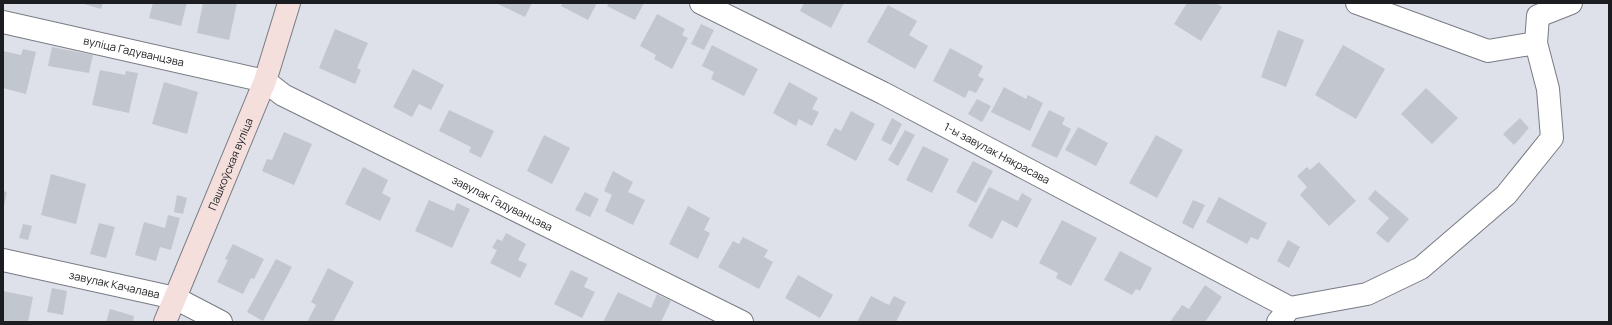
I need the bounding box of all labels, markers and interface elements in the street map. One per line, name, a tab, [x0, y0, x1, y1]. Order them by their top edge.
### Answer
street label: вуліца Гадуванцэва	[82, 32, 186, 70]
street label: Пашкоўская вуліца	[204, 115, 256, 212]
street label: 1-ы завулак Някрасава	[942, 119, 1053, 187]
street label: завулак Гадуванцэва	[450, 172, 555, 234]
street label: завулак Качалава	[68, 267, 161, 301]

